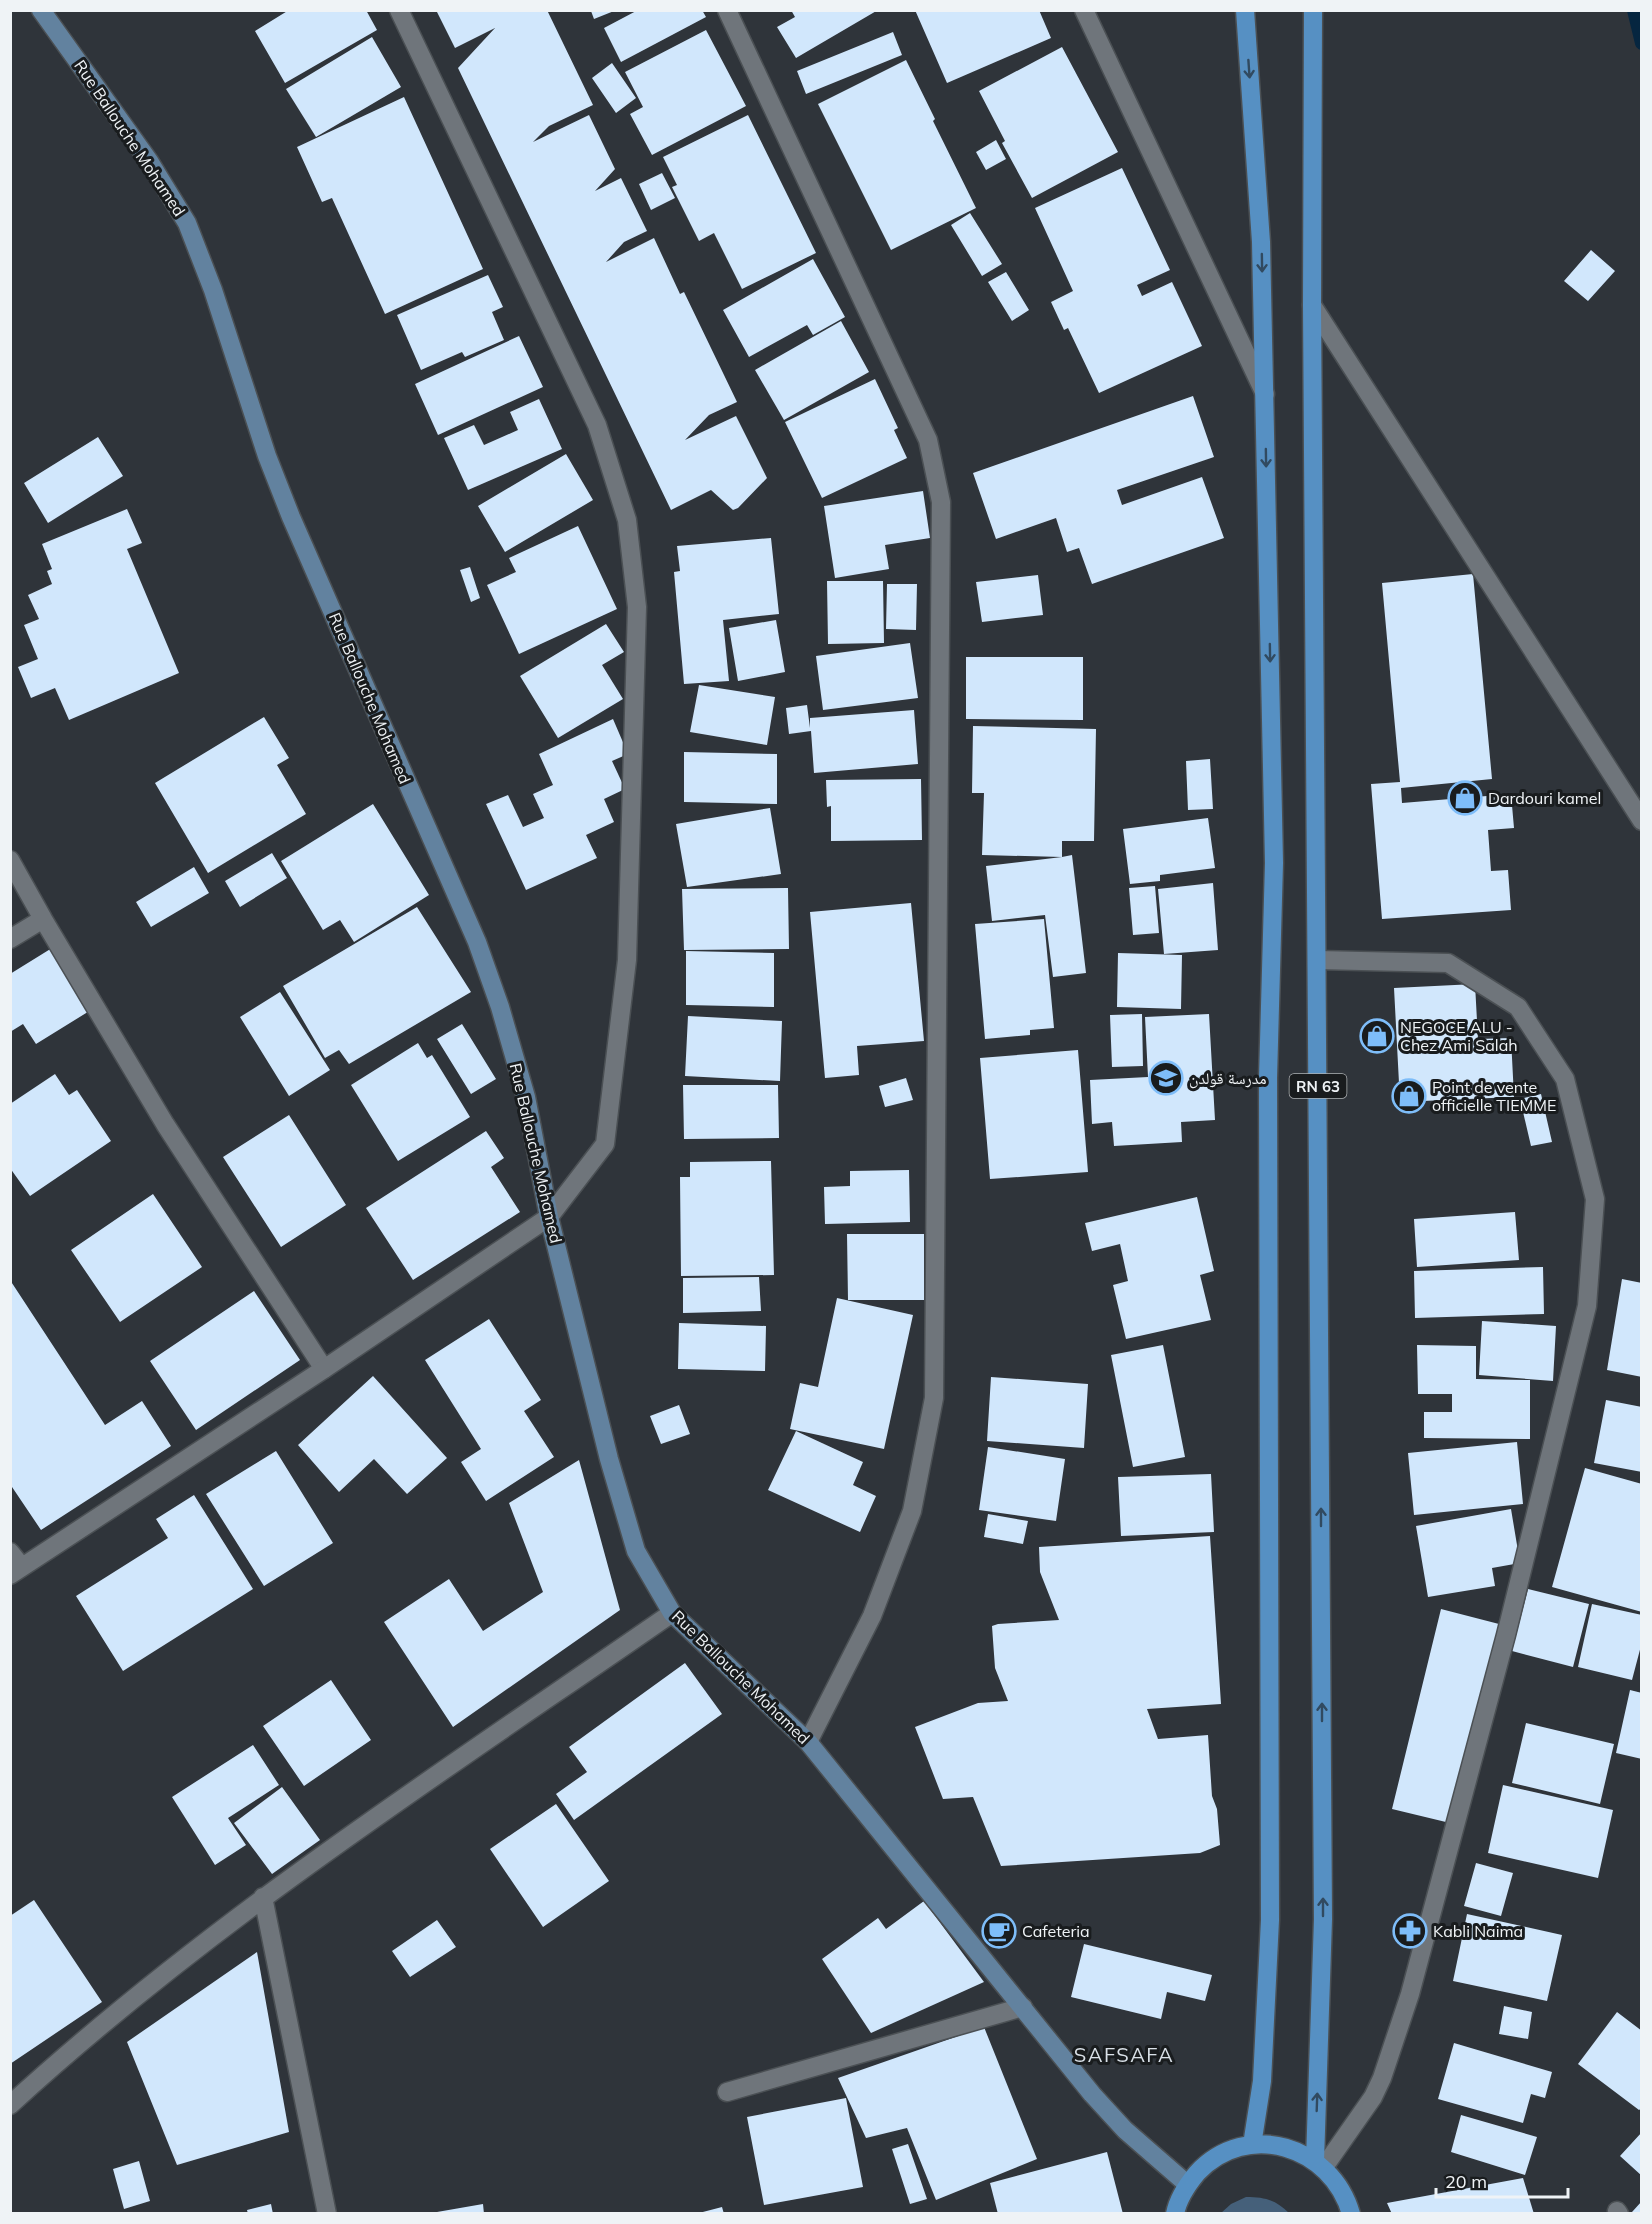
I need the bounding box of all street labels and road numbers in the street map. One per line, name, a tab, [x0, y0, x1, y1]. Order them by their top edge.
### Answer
street label: Rue Ballouche Mohamed	[70, 56, 190, 220]
street label: Rue Ballouche Mohamed	[325, 609, 415, 787]
street label: Rue Ballouche Mohamed	[506, 1061, 566, 1245]
road number: RN 63	[1290, 1074, 1346, 1098]
street label: Rue Ballouche Mohamed	[668, 1606, 814, 1748]

